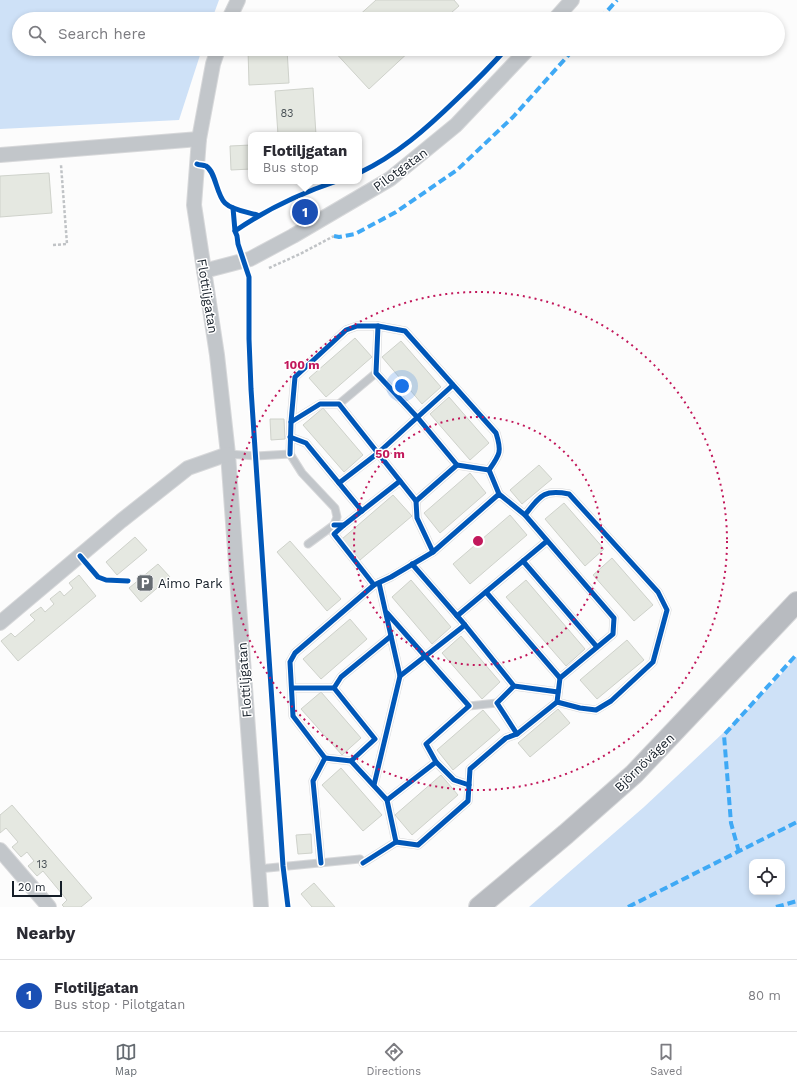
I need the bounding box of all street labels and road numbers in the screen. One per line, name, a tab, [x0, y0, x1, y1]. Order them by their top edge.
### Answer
street label: Pilotgatan	[370, 145, 430, 194]
street label: Flottiljgatan	[194, 258, 221, 334]
street label: Flottiljgatan	[234, 642, 255, 718]
street label: Björnövägen	[611, 730, 677, 795]

